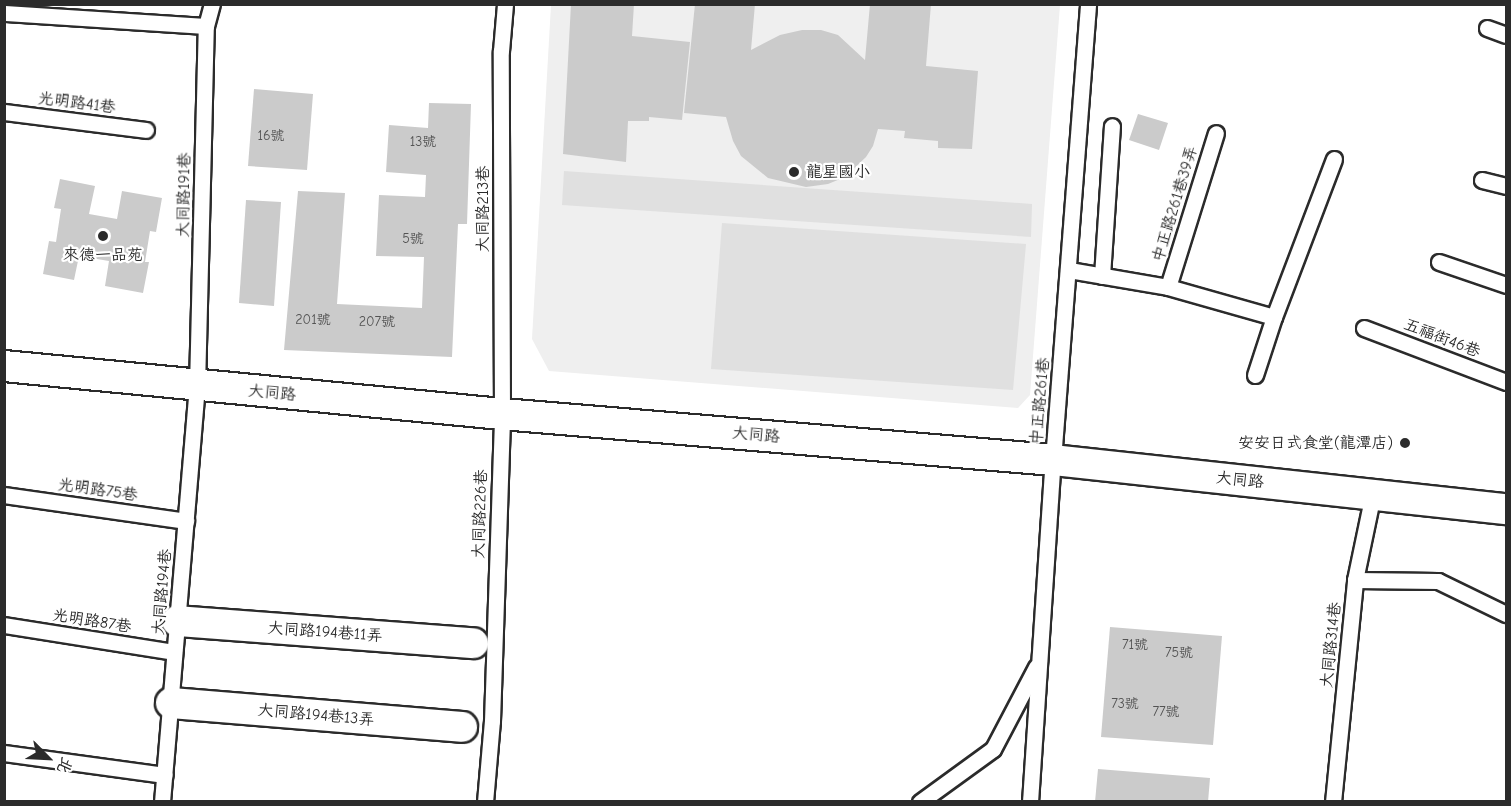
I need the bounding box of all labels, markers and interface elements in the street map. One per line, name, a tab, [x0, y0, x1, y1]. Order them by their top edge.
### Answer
street label: 光明路41巷	[37, 89, 117, 117]
house number: 16號	[257, 128, 285, 144]
house number: 13號	[410, 134, 436, 150]
street label: 中正路261巷39弄	[1148, 144, 1202, 264]
street label: 大同路191巷	[174, 152, 194, 238]
place label: 龍星國小	[806, 162, 870, 182]
marker: 龍星國小	[787, 165, 801, 179]
street label: 大同路213巷	[473, 166, 493, 252]
marker: 來德一品苑	[96, 229, 110, 243]
house number: 5號	[402, 231, 424, 247]
place label: 來德一品苑	[63, 245, 143, 265]
house number: 201號	[295, 312, 331, 328]
house number: 207號	[359, 314, 395, 330]
street label: 五福街46巷	[1401, 315, 1483, 361]
street label: 中正路261巷	[1027, 357, 1053, 445]
street label: 大同路	[247, 381, 297, 405]
street label: 大同路	[731, 423, 781, 447]
place label: 安安日式食堂(龍潭店)	[1238, 433, 1393, 453]
marker: 安安日式食堂(龍潭店)	[1398, 436, 1412, 450]
street label: 大同路	[1215, 468, 1265, 492]
street label: 大同路226巷	[469, 469, 491, 559]
street label: 光明路75巷	[57, 475, 139, 505]
street label: 大同路194巷	[149, 548, 175, 636]
street label: 大同路314巷	[1317, 601, 1345, 689]
street label: 光明路87巷	[51, 605, 133, 637]
street label: 大同路194巷11弄	[267, 618, 383, 646]
house number: 71號	[1122, 637, 1148, 653]
house number: 75號	[1165, 645, 1193, 661]
house number: 73號	[1111, 696, 1139, 712]
street label: 大同路194巷13弄	[257, 700, 375, 730]
house number: 77號	[1152, 704, 1180, 720]
north arrow	[18, 728, 78, 788]
text: 北	[53, 754, 76, 776]

